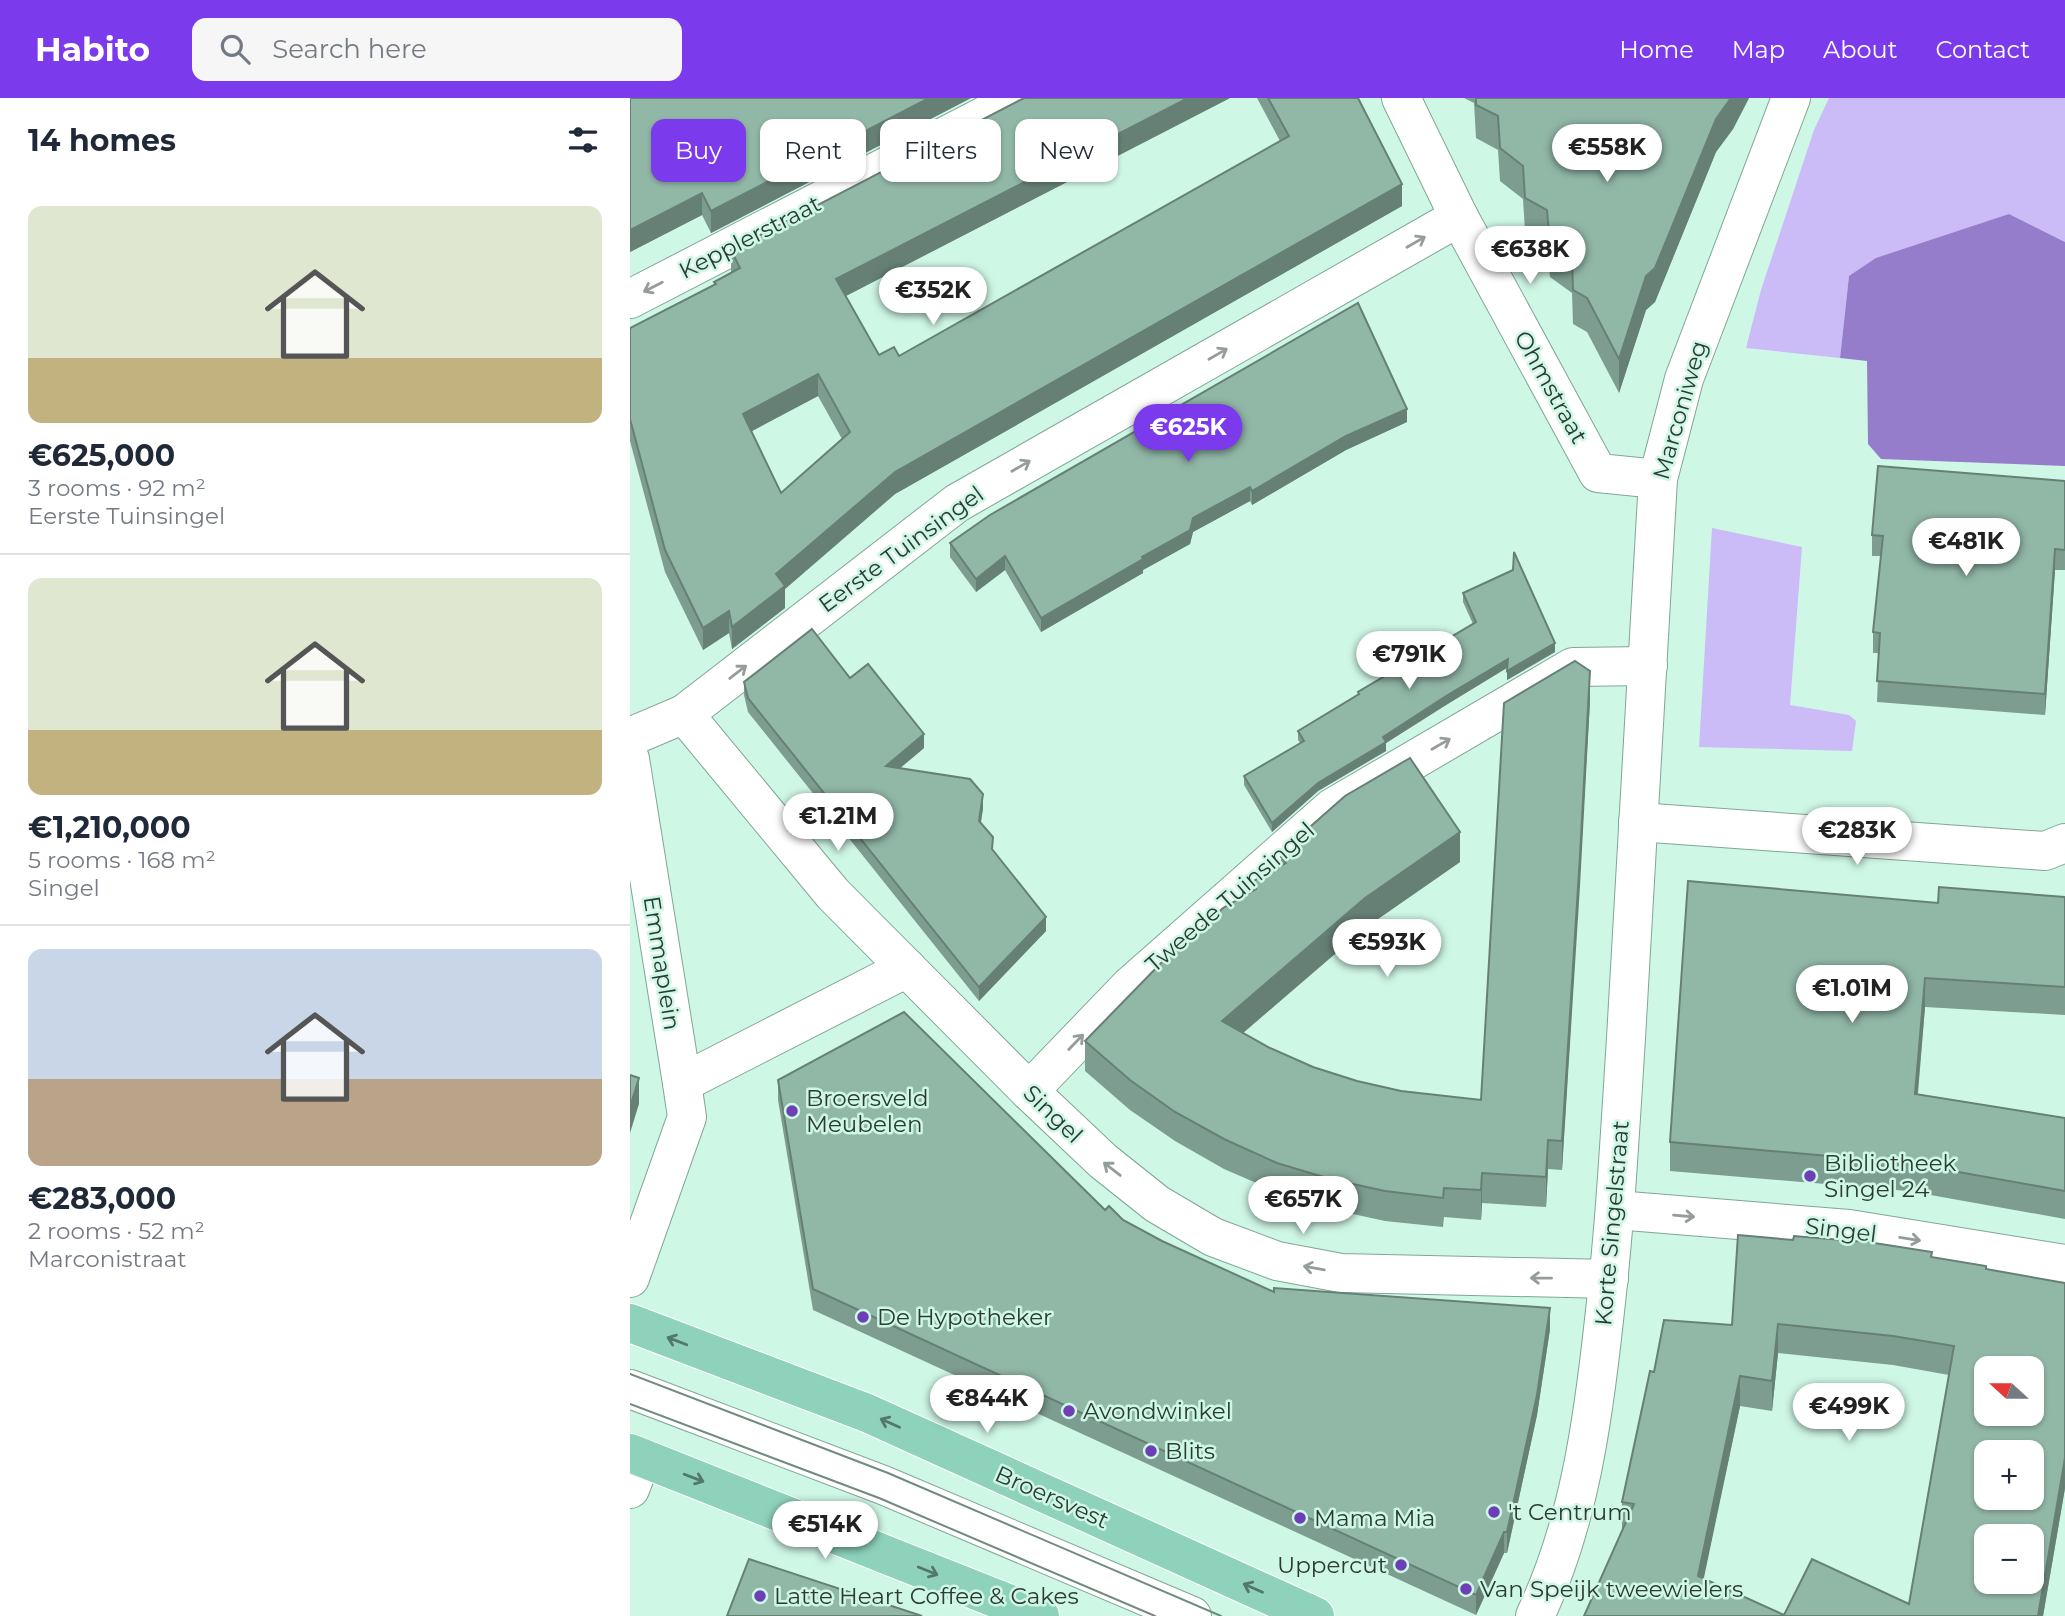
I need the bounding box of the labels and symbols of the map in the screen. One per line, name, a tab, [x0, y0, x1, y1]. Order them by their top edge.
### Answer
pin: €558K	[1558, 125, 1656, 184]
street label: Kepplerstraat	[674, 189, 826, 285]
pin: €638K	[1481, 226, 1579, 286]
one-way arrow	[1406, 235, 1426, 249]
pin: €352K	[884, 268, 982, 327]
one-way arrow	[644, 280, 664, 294]
street label: Ohmstraat	[1509, 326, 1593, 448]
street label: Marconiweg	[1647, 337, 1713, 483]
one-way arrow	[1208, 347, 1228, 361]
pin: €625K	[1139, 404, 1237, 464]
one-way arrow	[1010, 459, 1030, 473]
street label: Eerste Tuinsingel	[813, 480, 989, 618]
pin: €481K	[1917, 518, 2015, 578]
pin: €791K	[1360, 632, 1458, 691]
one-way arrow	[728, 664, 747, 679]
one-way arrow	[1430, 737, 1450, 751]
pin: €1.21M	[781, 794, 895, 853]
pin: €283K	[1808, 808, 1906, 867]
street label: Tweede Tuinsingel	[1140, 816, 1320, 978]
street label: Emmaplein	[638, 894, 686, 1032]
pin: €593K	[1338, 920, 1436, 979]
pin: €1.01M	[1795, 965, 1909, 1025]
one-way arrow	[1068, 1034, 1085, 1051]
street label: Singel	[1017, 1079, 1089, 1149]
place label: Broersveld Meubelen	[806, 1084, 929, 1138]
marker: Broersveld Meubelen	[784, 1103, 800, 1119]
street label: Korte Singelstraat	[1589, 1119, 1635, 1327]
place label: Bibliotheek Singel 24	[1824, 1149, 1957, 1203]
one-way arrow	[1104, 1161, 1122, 1176]
marker: Bibliotheek Singel 24	[1802, 1168, 1818, 1184]
pin: €657K	[1254, 1176, 1352, 1236]
one-way arrow	[1672, 1210, 1695, 1223]
street label: Singel	[1804, 1212, 1878, 1248]
one-way arrow	[1898, 1233, 1921, 1246]
one-way arrow	[1303, 1261, 1325, 1274]
one-way arrow	[1529, 1271, 1552, 1284]
place label: De Hypotheker	[877, 1303, 1052, 1331]
marker: De Hypotheker	[855, 1309, 871, 1325]
one-way arrow	[667, 1334, 689, 1347]
north arrow	[1974, 1356, 2044, 1426]
pin: €844K	[938, 1376, 1036, 1435]
pin: €499K	[1800, 1384, 1898, 1443]
place label: Avondwinkel	[1083, 1397, 1232, 1425]
marker: Avondwinkel	[1061, 1403, 1077, 1419]
one-way arrow	[879, 1416, 901, 1429]
place label: Blits	[1165, 1437, 1215, 1465]
marker: Blits	[1143, 1443, 1159, 1459]
street label: Broersvest	[991, 1460, 1113, 1534]
one-way arrow	[682, 1473, 704, 1486]
place label: 't Centrum	[1508, 1498, 1632, 1526]
pin: €514K	[776, 1502, 874, 1561]
place label: Mama Mia	[1314, 1504, 1435, 1532]
marker: 't Centrum	[1486, 1504, 1502, 1520]
marker: Mama Mia	[1292, 1510, 1308, 1526]
place label: Uppercut	[1277, 1551, 1387, 1579]
marker: Uppercut	[1393, 1557, 1409, 1573]
one-way arrow	[917, 1565, 938, 1578]
place label: Van Speijk tweewielers	[1480, 1575, 1743, 1603]
one-way arrow	[1243, 1581, 1264, 1594]
marker: Van Speijk tweewielers	[1458, 1581, 1474, 1597]
place label: Latte Heart Coffee & Cakes	[774, 1582, 1079, 1610]
marker: Latte Heart Coffee & Cakes	[752, 1588, 768, 1604]

